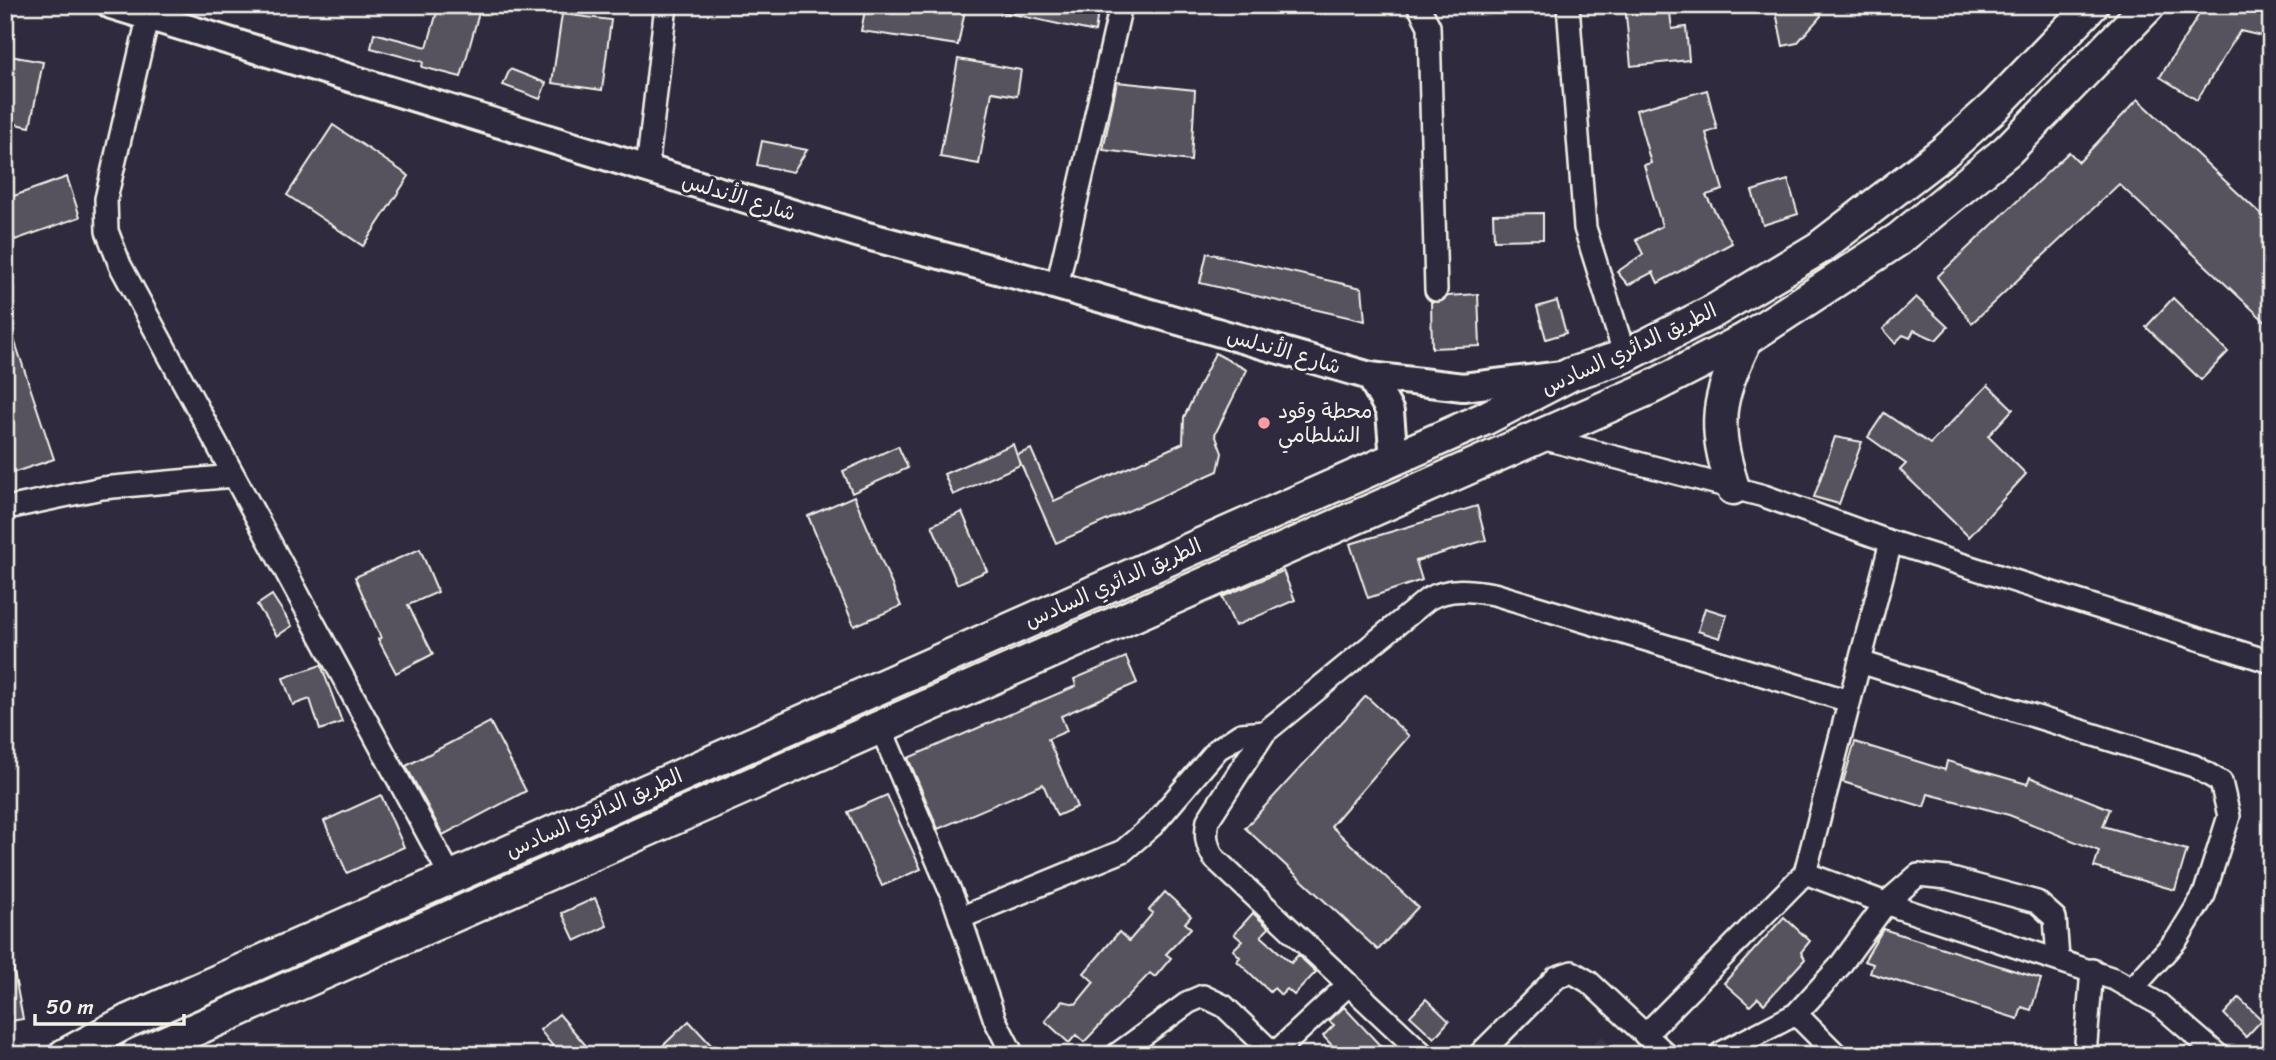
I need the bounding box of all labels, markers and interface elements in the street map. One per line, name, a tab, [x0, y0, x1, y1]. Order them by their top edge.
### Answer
street label: شارع الأندلس	[677, 162, 801, 232]
street label: الطريق الدائري السادس	[1535, 292, 1723, 406]
street label: شارع الأندلس	[1222, 317, 1346, 385]
place label: محطة وقود الشلطامي	[1278, 392, 1372, 454]
marker: محطة وقود الشلطامي	[1256, 415, 1272, 431]
street label: الطريق الدائري السادس	[1018, 527, 1208, 639]
street label: الطريق الدائري السادس	[499, 757, 689, 869]
scale bar	[35, 983, 184, 1027]
text: 50 m	[46, 988, 94, 1026]

